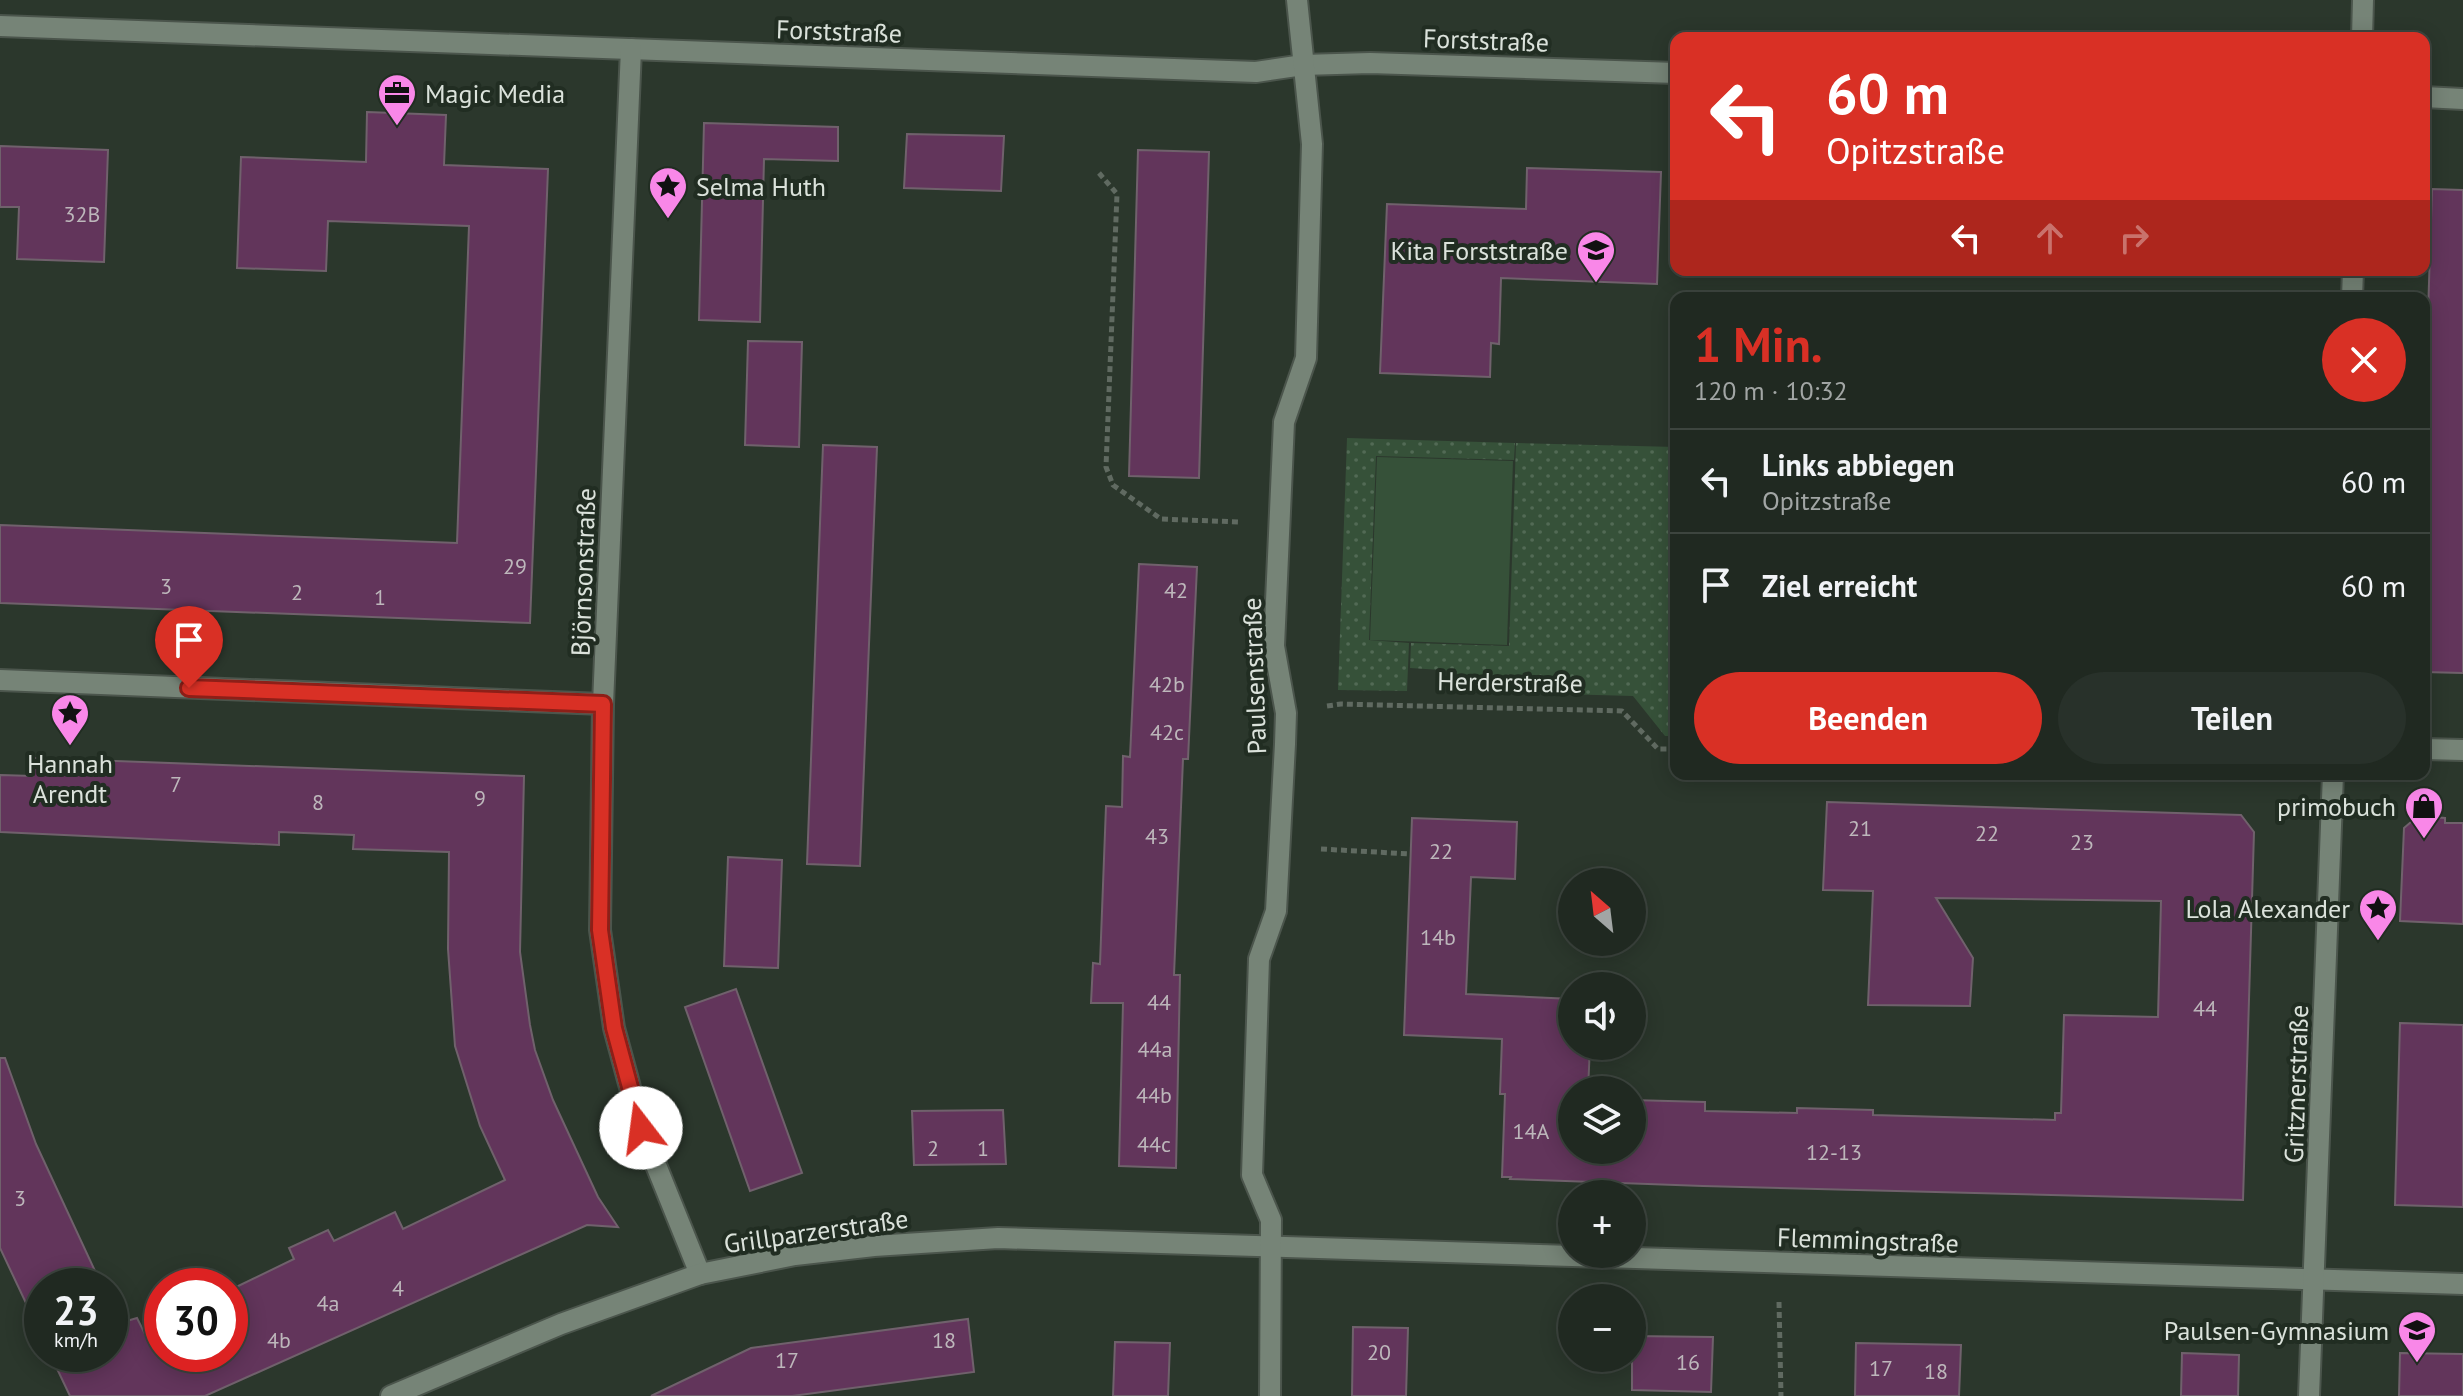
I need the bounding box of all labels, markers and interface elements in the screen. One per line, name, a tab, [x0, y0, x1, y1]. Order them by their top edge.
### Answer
street label: Forststraße	[775, 12, 903, 50]
street label: Forststraße	[1422, 21, 1550, 59]
text: 60 m	[1826, 57, 1949, 129]
icon: left	[1694, 64, 1798, 168]
office icon: Magic Media	[376, 72, 418, 127]
place label: Magic Media	[425, 77, 565, 110]
text: Opitzstraße	[1826, 127, 2005, 174]
place icon: Selma Huth	[647, 165, 689, 220]
place label: Selma Huth	[696, 170, 826, 203]
house number: 32B	[64, 200, 100, 228]
icon: left	[1944, 216, 1988, 260]
icon: ahead	[2028, 216, 2072, 260]
icon: right	[2112, 216, 2156, 260]
school or university icon: Kita Forststraße	[1575, 229, 1617, 284]
place label: Kita Forststraße	[1390, 234, 1568, 267]
text: 1 Min.	[1694, 313, 1823, 375]
button: close	[2322, 318, 2406, 402]
text: 120 m · 10:32	[1694, 374, 1848, 407]
text: Links abbiegen	[1762, 445, 1955, 484]
icon: left	[1694, 459, 1738, 503]
text: 60 m	[2341, 462, 2406, 501]
text: Opitzstraße	[1762, 484, 1891, 517]
street label: Björnsonstraße	[564, 487, 602, 657]
house number: 29	[503, 552, 527, 580]
icon: arrive	[1694, 563, 1738, 607]
text: Ziel erreicht	[1762, 566, 1917, 605]
text: 60 m	[2341, 566, 2406, 605]
house number: 3	[160, 572, 172, 600]
house number: 42	[1164, 576, 1188, 604]
house number: 2	[291, 578, 303, 606]
house number: 1	[374, 583, 386, 611]
street label: Paulsenstraße	[1235, 597, 1273, 755]
pin	[155, 606, 223, 688]
icon: arrive	[167, 618, 211, 662]
street label: Herderstraße	[1437, 664, 1583, 700]
house number: 42b	[1149, 670, 1185, 698]
button: Beenden	[1694, 672, 2042, 764]
button: Teilen	[2058, 672, 2406, 764]
place icon: Hannah Arendt	[49, 692, 91, 747]
house number: 42c	[1150, 718, 1184, 746]
place label: Hannah Arendt	[27, 747, 113, 810]
house number: 7	[170, 770, 182, 798]
house number: 9	[474, 784, 486, 812]
shop icon: primobuch	[2403, 785, 2445, 840]
house number: 8	[312, 788, 324, 816]
place label: primobuch	[2277, 790, 2396, 823]
house number: 21	[1848, 814, 1872, 842]
house number: 22	[1975, 819, 1999, 847]
house number: 43	[1145, 822, 1169, 850]
house number: 23	[2070, 828, 2094, 856]
house number: 22	[1429, 837, 1453, 865]
north arrow	[1558, 868, 1646, 956]
map controls	[1558, 868, 1646, 1372]
place icon: Lola Alexander	[2357, 887, 2399, 942]
place label: Lola Alexander	[2186, 892, 2350, 925]
house number: 14b	[1420, 923, 1456, 951]
button: sound	[1558, 972, 1646, 1060]
house number: 44	[1147, 988, 1171, 1016]
house number: 44	[2193, 994, 2217, 1022]
street label: Gritznerstraße	[2277, 1004, 2315, 1164]
house number: 44a	[1138, 1035, 1172, 1063]
button: layers	[1558, 1076, 1646, 1164]
house number: 44b	[1136, 1081, 1172, 1109]
position arrow	[599, 1086, 683, 1170]
house number: 14A	[1513, 1117, 1550, 1145]
house number: 44c	[1137, 1130, 1171, 1158]
house number: 2	[927, 1134, 939, 1162]
house number: 1	[977, 1134, 989, 1162]
house number: 12-13	[1806, 1138, 1862, 1166]
button: +	[1558, 1180, 1646, 1268]
house number: 3	[14, 1184, 26, 1212]
street label: Grillparzerstraße	[722, 1202, 910, 1260]
street label: Flemmingstraße	[1777, 1220, 1959, 1260]
speed limit sign: 30	[144, 1268, 248, 1372]
house number: 4	[392, 1274, 404, 1302]
text: 23	[53, 1284, 99, 1336]
button: −	[1558, 1284, 1646, 1372]
house number: 4a	[317, 1289, 339, 1317]
school or university icon: Paulsen-Gymnasium	[2396, 1309, 2438, 1364]
place label: Paulsen-Gymnasium	[2164, 1314, 2389, 1347]
house number: 4b	[267, 1326, 291, 1354]
house number: 18	[932, 1326, 956, 1354]
text: km/h	[54, 1327, 98, 1353]
house number: 20	[1367, 1338, 1391, 1366]
house number: 17	[775, 1346, 799, 1374]
house number: 16	[1676, 1348, 1700, 1376]
house number: 17	[1869, 1354, 1893, 1382]
house number: 18	[1924, 1357, 1948, 1385]

